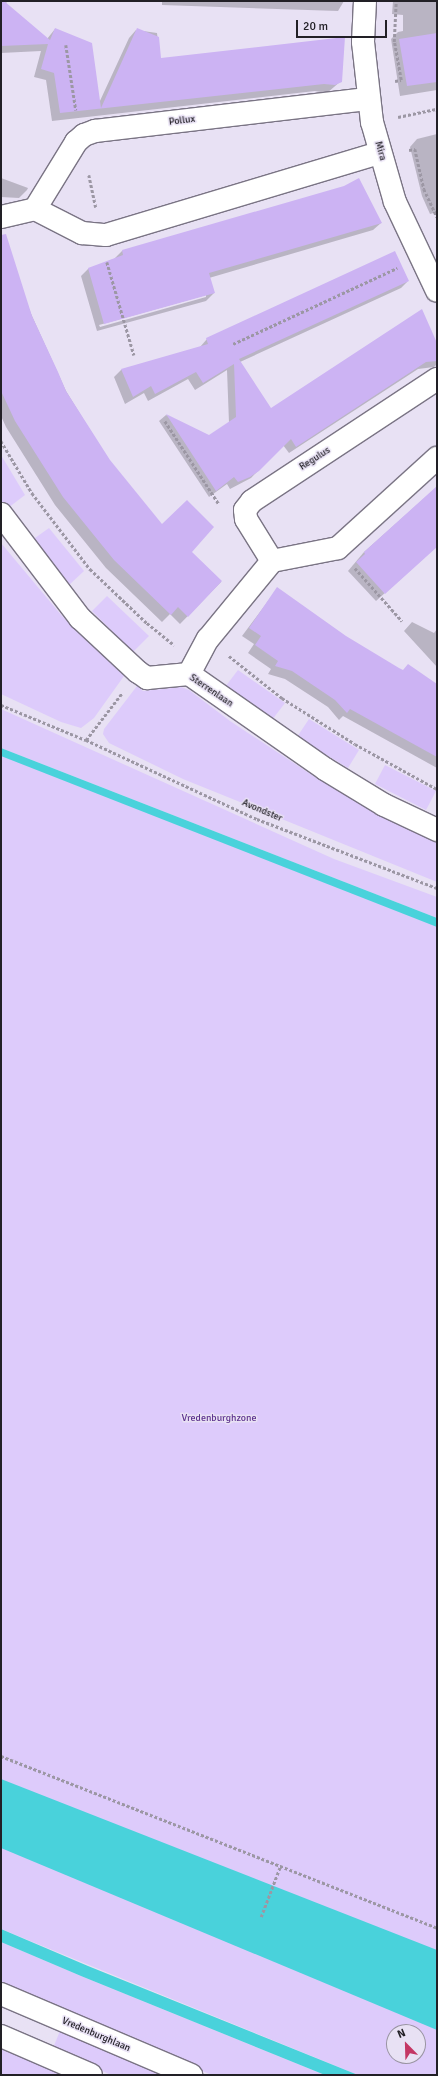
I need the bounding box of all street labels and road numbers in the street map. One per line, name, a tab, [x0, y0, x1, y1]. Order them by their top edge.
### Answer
street label: Pollux	[168, 113, 196, 129]
street label: Mira	[372, 140, 388, 162]
street label: Regulus	[297, 445, 333, 473]
street label: Sterrenlaan	[187, 672, 235, 710]
street label: Avondster	[240, 797, 284, 825]
street label: Vredenburghlaan	[60, 2015, 132, 2055]

